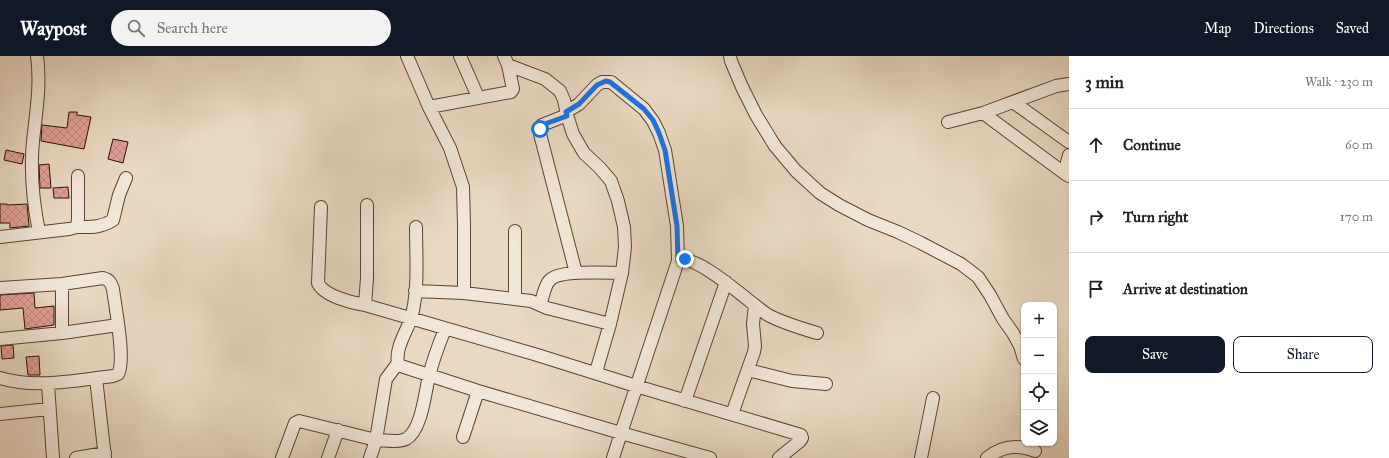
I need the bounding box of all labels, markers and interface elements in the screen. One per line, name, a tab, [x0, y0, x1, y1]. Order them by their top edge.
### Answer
search box	[111, 10, 391, 46]
text: Waypost	[20, 17, 87, 40]
icon: search	[125, 17, 147, 39]
text: Search here	[157, 19, 228, 37]
text: Map	[1204, 20, 1231, 37]
text: Directions	[1253, 20, 1314, 37]
text: Saved	[1336, 20, 1369, 37]
text: 3 min	[1085, 72, 1124, 93]
text: Walk · 230 m	[1305, 74, 1373, 90]
route start	[531, 120, 549, 138]
icon: ahead	[1085, 134, 1107, 156]
text: Continue	[1123, 136, 1181, 154]
text: 60 m	[1345, 137, 1373, 153]
icon: right	[1085, 206, 1107, 228]
text: Turn right	[1123, 208, 1188, 226]
text: 170 m	[1340, 209, 1373, 225]
route end	[676, 250, 694, 268]
icon: arrive	[1085, 278, 1107, 300]
text: Arrive at destination	[1123, 280, 1248, 298]
map controls	[1021, 302, 1057, 446]
button: +	[1021, 302, 1057, 338]
button: Save	[1085, 336, 1225, 373]
button: Share	[1233, 336, 1373, 373]
button: −	[1021, 338, 1057, 374]
button: locate	[1021, 374, 1057, 410]
button: layers	[1021, 410, 1057, 446]

